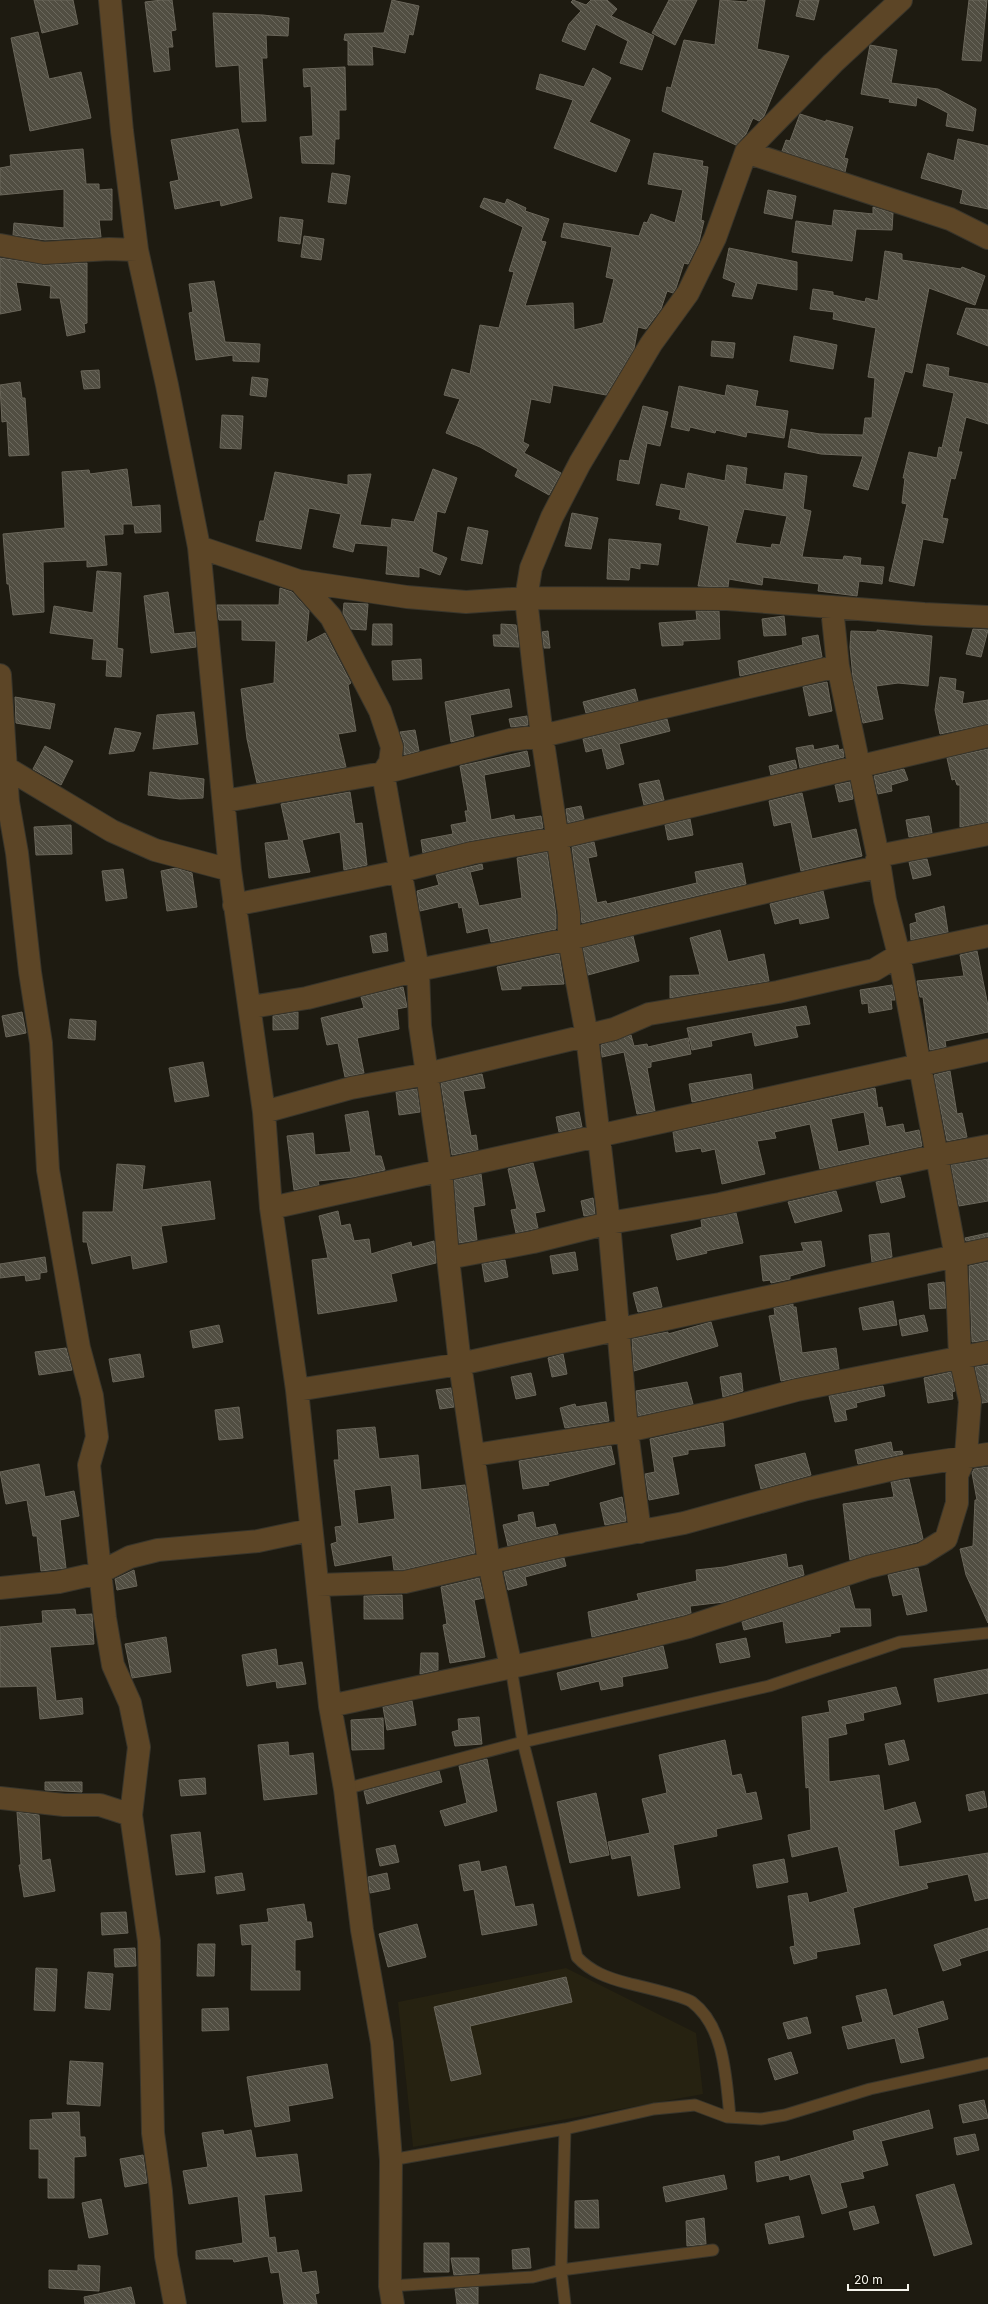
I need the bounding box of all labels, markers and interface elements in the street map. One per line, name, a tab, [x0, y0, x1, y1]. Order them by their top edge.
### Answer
scale bar	[848, 2266, 908, 2292]
text: 20 m	[854, 2272, 883, 2287]

